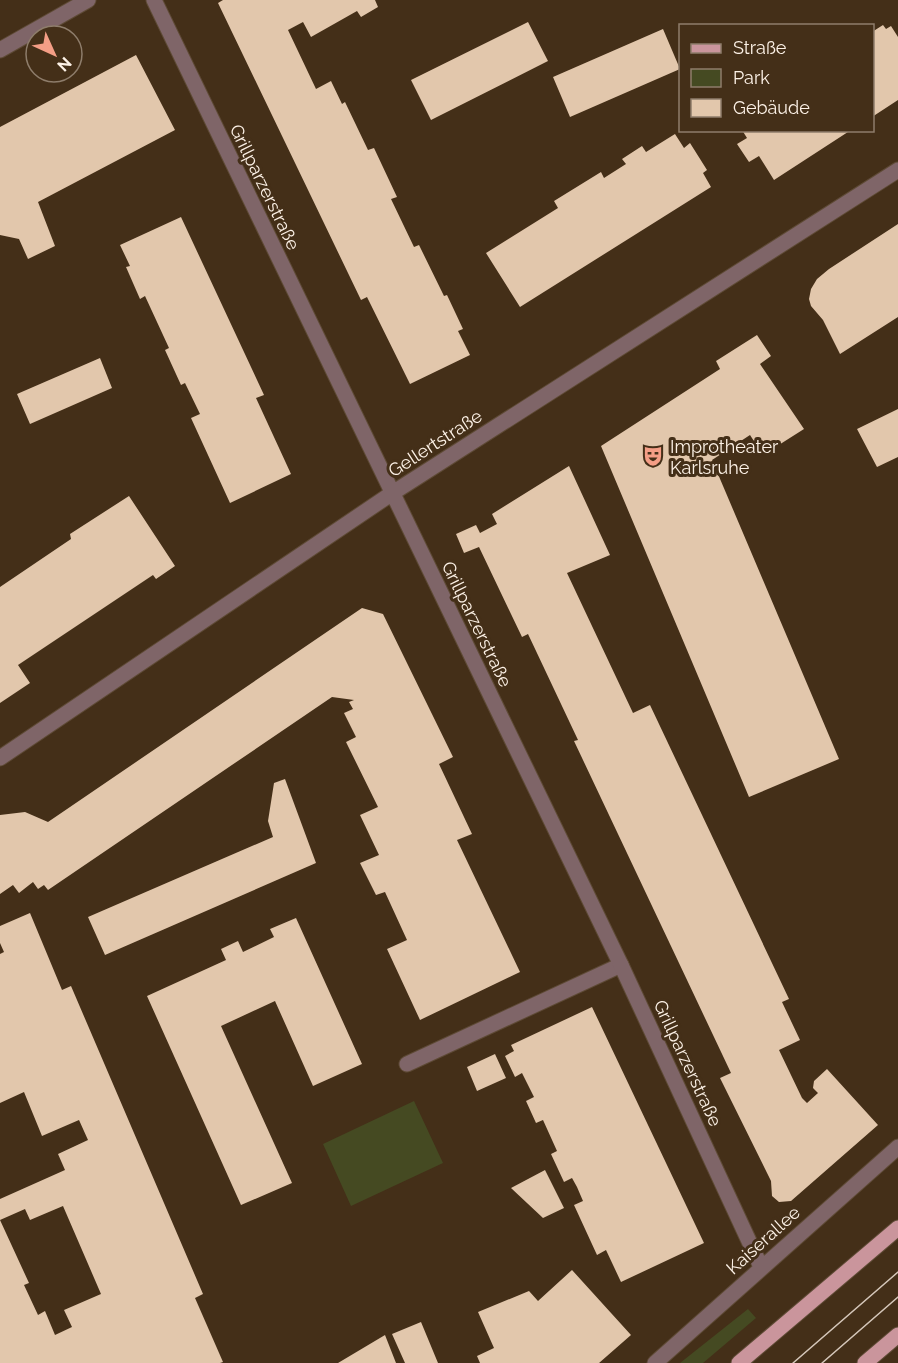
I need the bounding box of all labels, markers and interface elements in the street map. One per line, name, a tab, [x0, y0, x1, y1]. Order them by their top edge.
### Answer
north arrow	[24, 24, 84, 84]
legend	[679, 24, 874, 132]
text: Straße	[733, 37, 787, 58]
text: N	[53, 53, 75, 75]
text: Park	[733, 67, 770, 88]
text: Gebäude	[733, 97, 810, 118]
street label: Grillparzerstraße	[226, 121, 305, 254]
street label: Gellertstraße	[384, 405, 486, 481]
place label: Improtheater Karlsruhe	[670, 436, 779, 478]
theatre icon: Improtheater Karlsruhe	[641, 444, 665, 468]
street label: Grillparzerstraße	[438, 558, 517, 691]
street label: Grillparzerstraße	[650, 996, 727, 1130]
street label: Kaiserallee	[722, 1201, 804, 1278]

